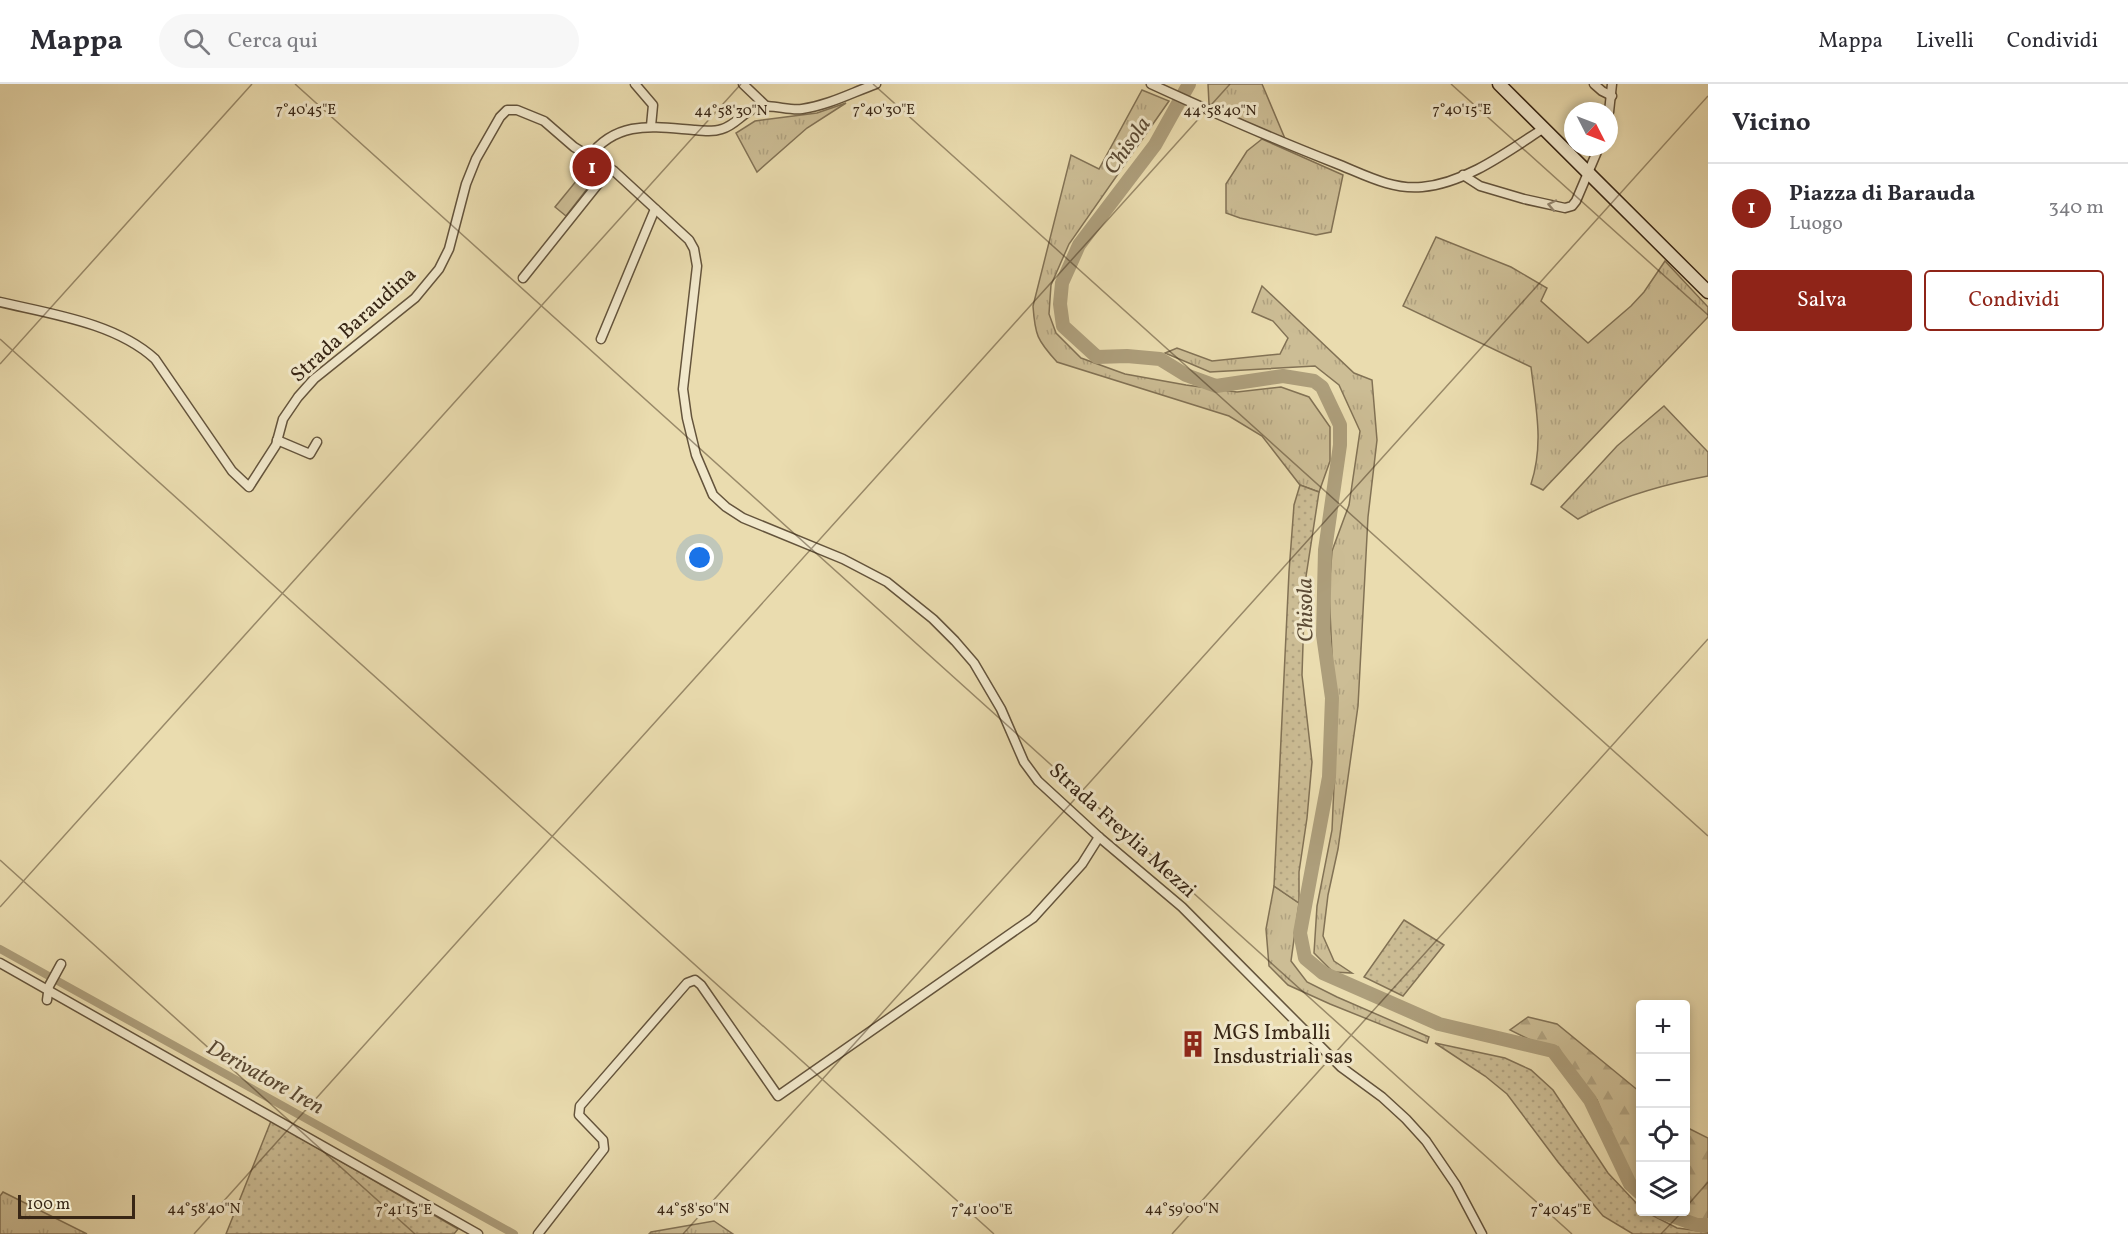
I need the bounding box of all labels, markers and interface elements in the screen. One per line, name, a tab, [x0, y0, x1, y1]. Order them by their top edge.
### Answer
search box	[159, 14, 579, 68]
text: Mappa	[30, 22, 123, 61]
icon: search	[180, 25, 213, 58]
text: Cerca qui	[228, 26, 318, 57]
text: Mappa	[1818, 27, 1883, 56]
text: Livelli	[1916, 27, 1974, 56]
text: Condividi	[2007, 27, 2098, 56]
text: 7°40'45"E	[276, 100, 336, 121]
text: 7°40'30"E	[853, 100, 915, 121]
text: 7°40'15"E	[1432, 100, 1492, 121]
text: 44°58'30"N	[694, 101, 768, 122]
text: 44°58'40"N	[1183, 101, 1257, 122]
north arrow	[1564, 102, 1618, 156]
text: Vicino	[1732, 105, 1811, 141]
water label: Chisola	[1097, 111, 1159, 182]
pin: 1	[572, 144, 612, 190]
text: Piazza di Barauda	[1789, 179, 1975, 210]
text: 1	[1747, 194, 1756, 222]
text: 340 m	[2048, 194, 2104, 222]
one-way arrow	[1547, 199, 1557, 212]
text: Luogo	[1789, 210, 1843, 238]
street label: Strada Baraudina	[285, 261, 423, 390]
button: Salva	[1732, 270, 1912, 331]
button: Condividi	[1924, 270, 2104, 331]
your location	[685, 543, 714, 572]
water label: Chisola	[1290, 578, 1323, 642]
street label: Strada Freylia Mezzi	[1042, 757, 1202, 905]
map controls	[1636, 1000, 1690, 1216]
button: +	[1636, 1000, 1690, 1054]
place label: MGS Imballi Insdustriali sas	[1213, 1019, 1353, 1072]
building icon: MGS Imballi Insdustriali sas	[1178, 1029, 1208, 1059]
water label: Derivatore Iren	[200, 1033, 329, 1123]
button: −	[1636, 1054, 1690, 1108]
button: locate	[1636, 1108, 1690, 1162]
button: layers	[1636, 1162, 1690, 1216]
scale bar	[18, 1192, 135, 1220]
text: 100 m	[27, 1194, 70, 1216]
text: 44°58'40"N	[167, 1199, 241, 1220]
text: 44°58'50"N	[657, 1199, 729, 1220]
text: 44°59'00"N	[1145, 1199, 1219, 1220]
text: 7°41'15"E	[376, 1200, 432, 1221]
text: 7°41'00"E	[951, 1200, 1013, 1221]
text: 7°40'45"E	[1531, 1200, 1591, 1221]

